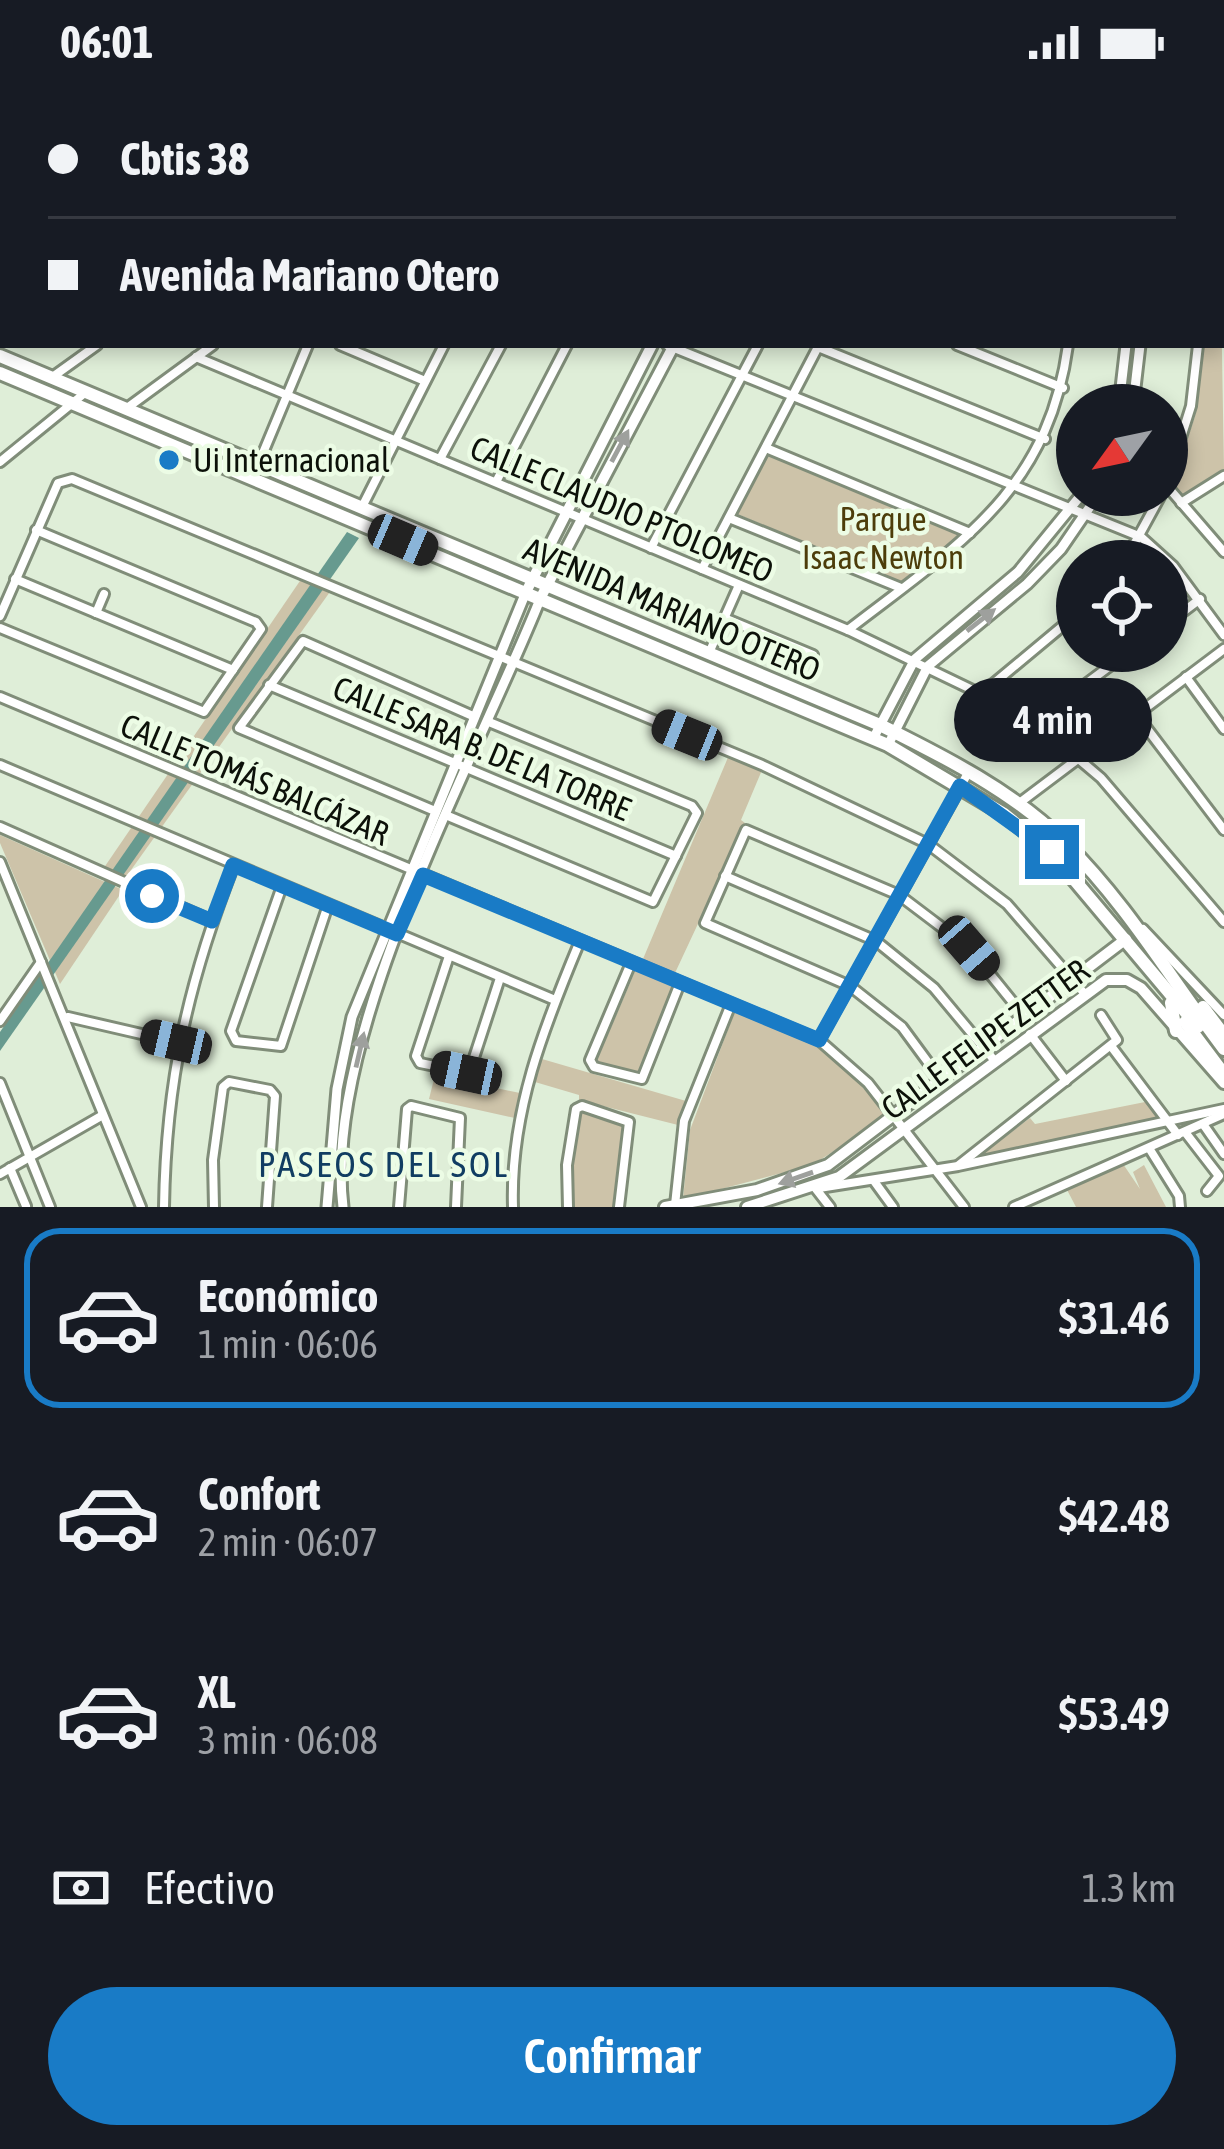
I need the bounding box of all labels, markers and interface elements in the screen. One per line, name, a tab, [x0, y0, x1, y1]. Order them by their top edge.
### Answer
text: 06:01	[60, 16, 154, 68]
text: Cbtis 38	[120, 133, 249, 185]
text: Avenida Mariano Otero	[120, 249, 500, 301]
north arrow	[1056, 384, 1188, 516]
map controls	[1056, 384, 1188, 672]
street label: CALLE CLAUDIO PTOLOMEO	[465, 428, 779, 590]
one-way arrow	[609, 428, 630, 463]
place label: Ui Internacional	[193, 441, 390, 479]
marker: Ui Internacional	[156, 447, 182, 473]
park label: Parque Isaac Newton	[802, 500, 964, 576]
car	[363, 509, 443, 571]
street label: AVENIDA MARIANO OTERO	[518, 529, 826, 689]
button: locate	[1056, 540, 1188, 672]
one-way arrow	[966, 608, 997, 633]
street label: CALLE SARA B. DE LA TORRE	[328, 668, 636, 828]
callout: 4 min	[953, 678, 1151, 762]
text: 4 min	[1013, 698, 1093, 742]
street label: CALLE TOMÁS BALCÁZAR	[115, 705, 395, 853]
car	[647, 705, 727, 765]
route end	[1025, 825, 1079, 879]
route start	[125, 869, 179, 923]
car	[932, 909, 1006, 987]
street label: CALLE FELIPE ZETTER	[874, 951, 1096, 1127]
car	[137, 1016, 215, 1068]
one-way arrow	[352, 1030, 371, 1068]
car	[427, 1048, 505, 1098]
district label: PASEOS DEL SOL	[258, 1143, 510, 1185]
one-way arrow	[778, 1170, 814, 1188]
icon: car	[54, 1264, 162, 1372]
text: Económico	[198, 1270, 379, 1322]
text: $31.46	[1058, 1292, 1170, 1344]
text: 1 min · 06:06	[198, 1322, 378, 1366]
icon: car	[54, 1462, 162, 1570]
text: Confort	[198, 1468, 321, 1520]
text: $42.48	[1058, 1490, 1170, 1542]
text: 2 min · 06:07	[198, 1520, 378, 1564]
icon: car	[54, 1660, 162, 1768]
text: XL	[198, 1666, 236, 1718]
text: $53.49	[1058, 1688, 1170, 1740]
text: 3 min · 06:08	[198, 1718, 378, 1762]
icon: cash	[48, 1855, 114, 1921]
text: Efectivo	[144, 1862, 275, 1914]
text: 1.3 km	[1082, 1866, 1176, 1910]
button: Confirmar	[48, 1987, 1176, 2125]

